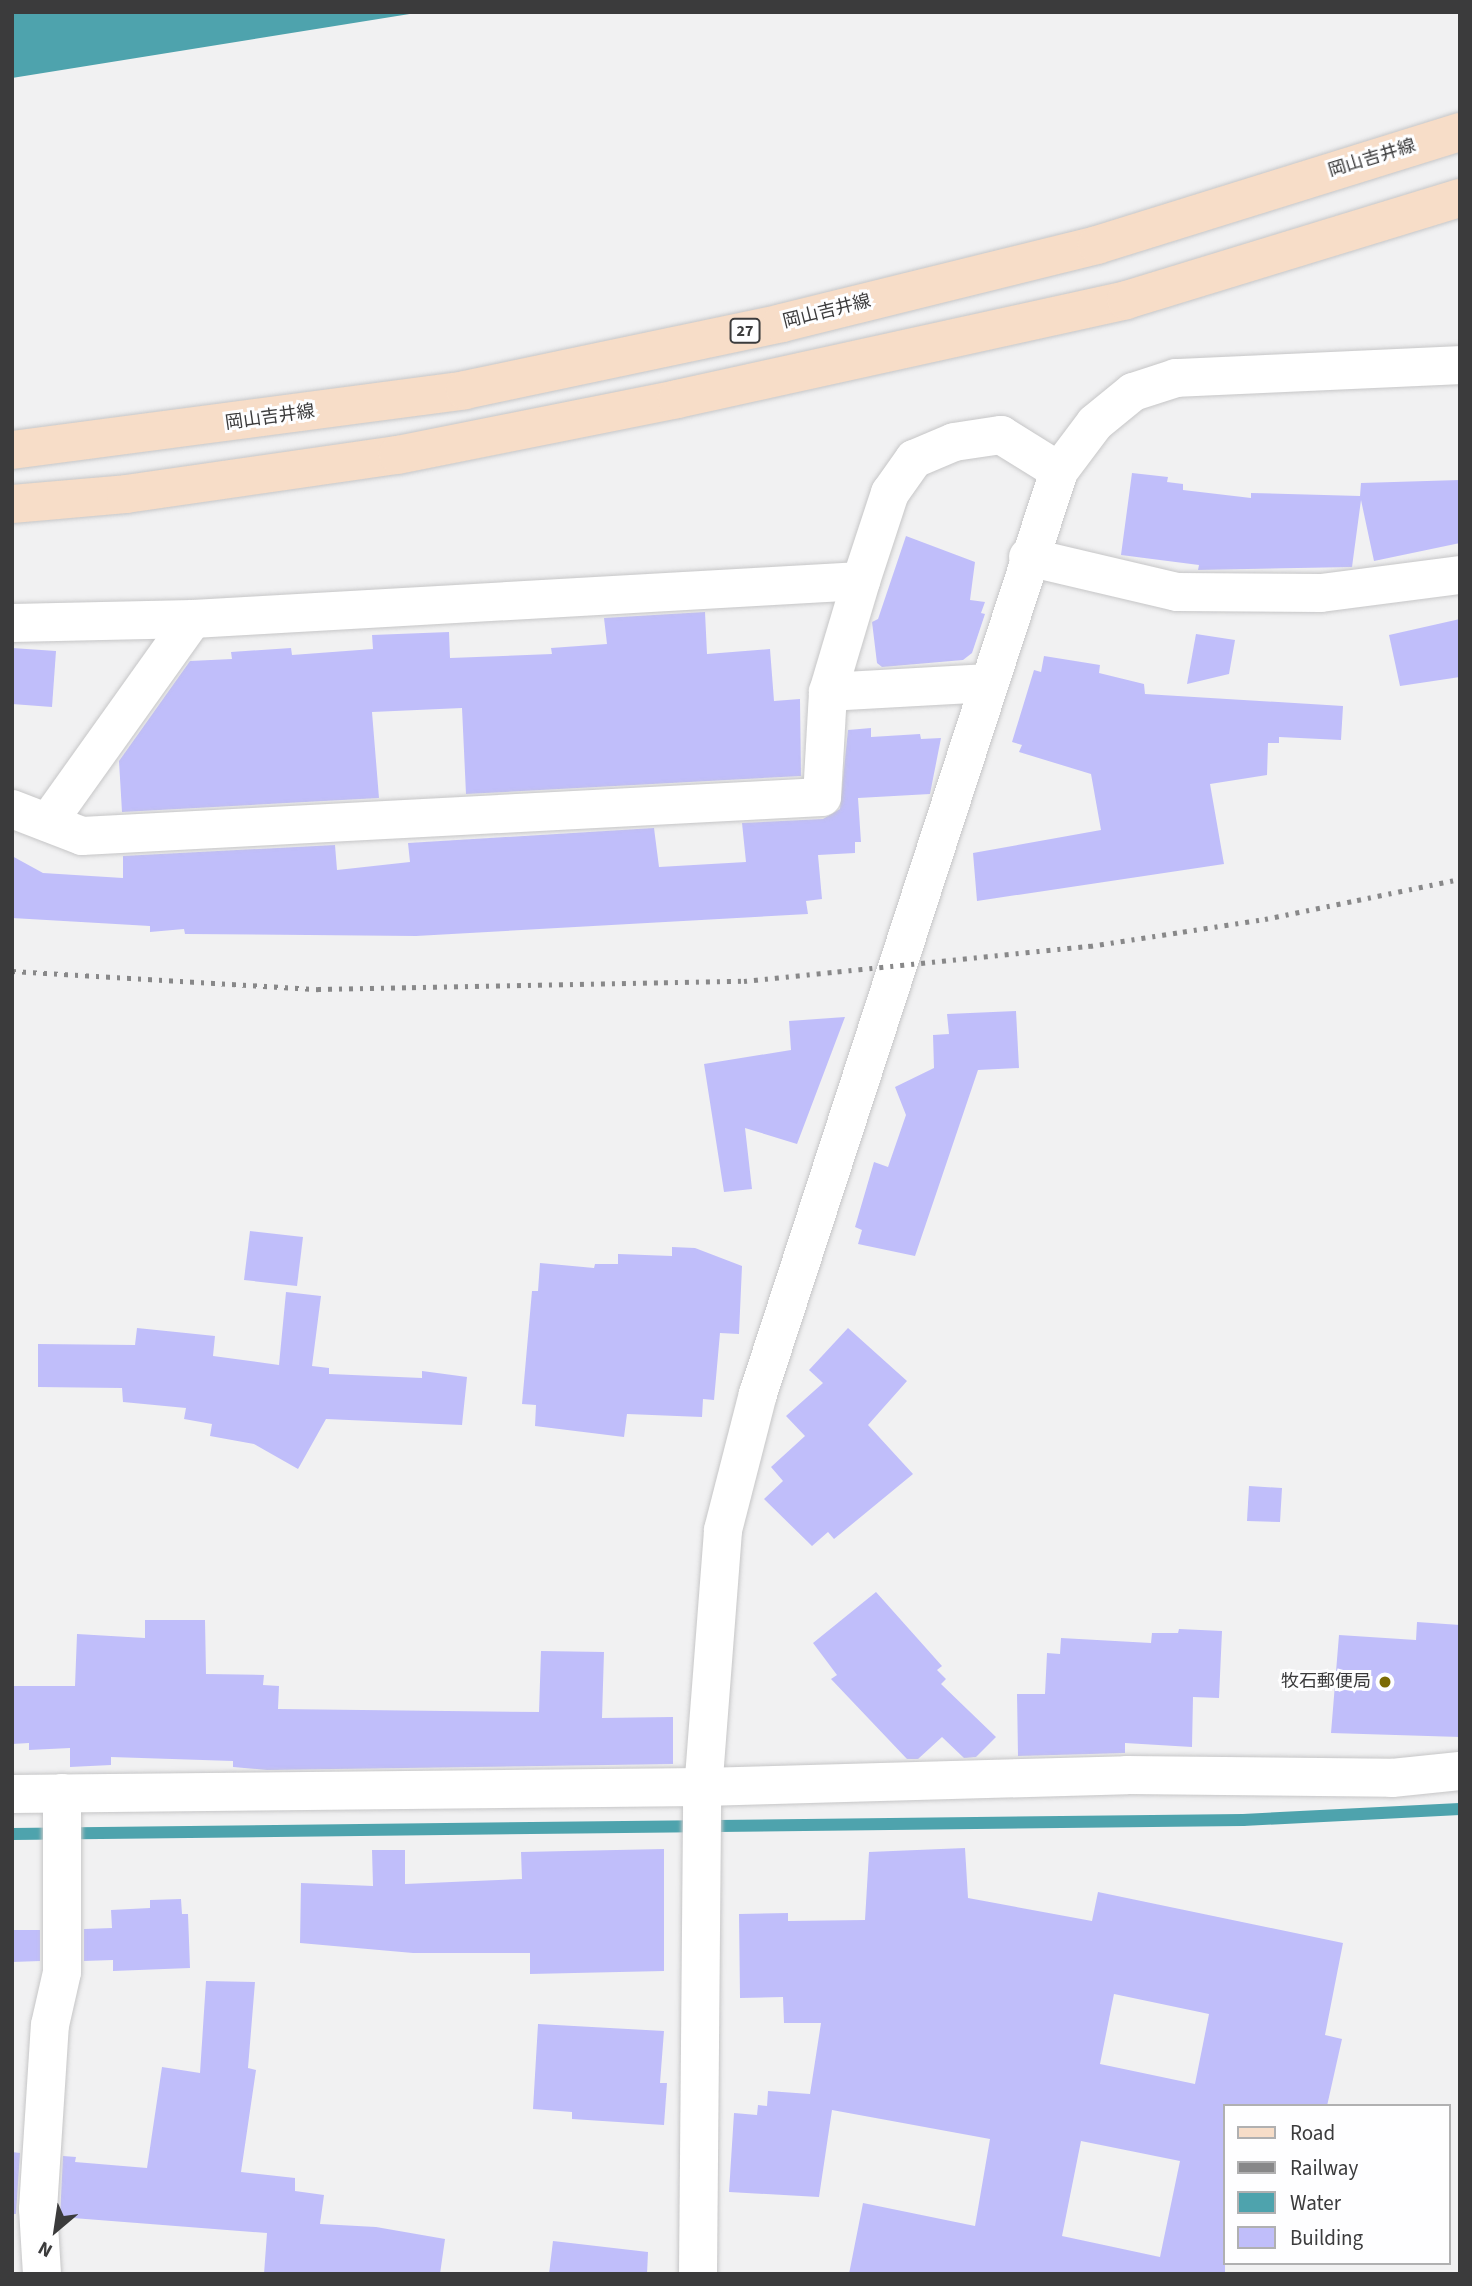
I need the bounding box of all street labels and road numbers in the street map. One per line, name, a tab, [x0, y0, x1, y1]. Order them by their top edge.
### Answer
street label: 岡山吉井線	[1326, 136, 1418, 182]
street label: 岡山吉井線	[781, 291, 873, 333]
road number: 27	[729, 318, 761, 344]
street label: 岡山吉井線	[224, 401, 316, 435]

